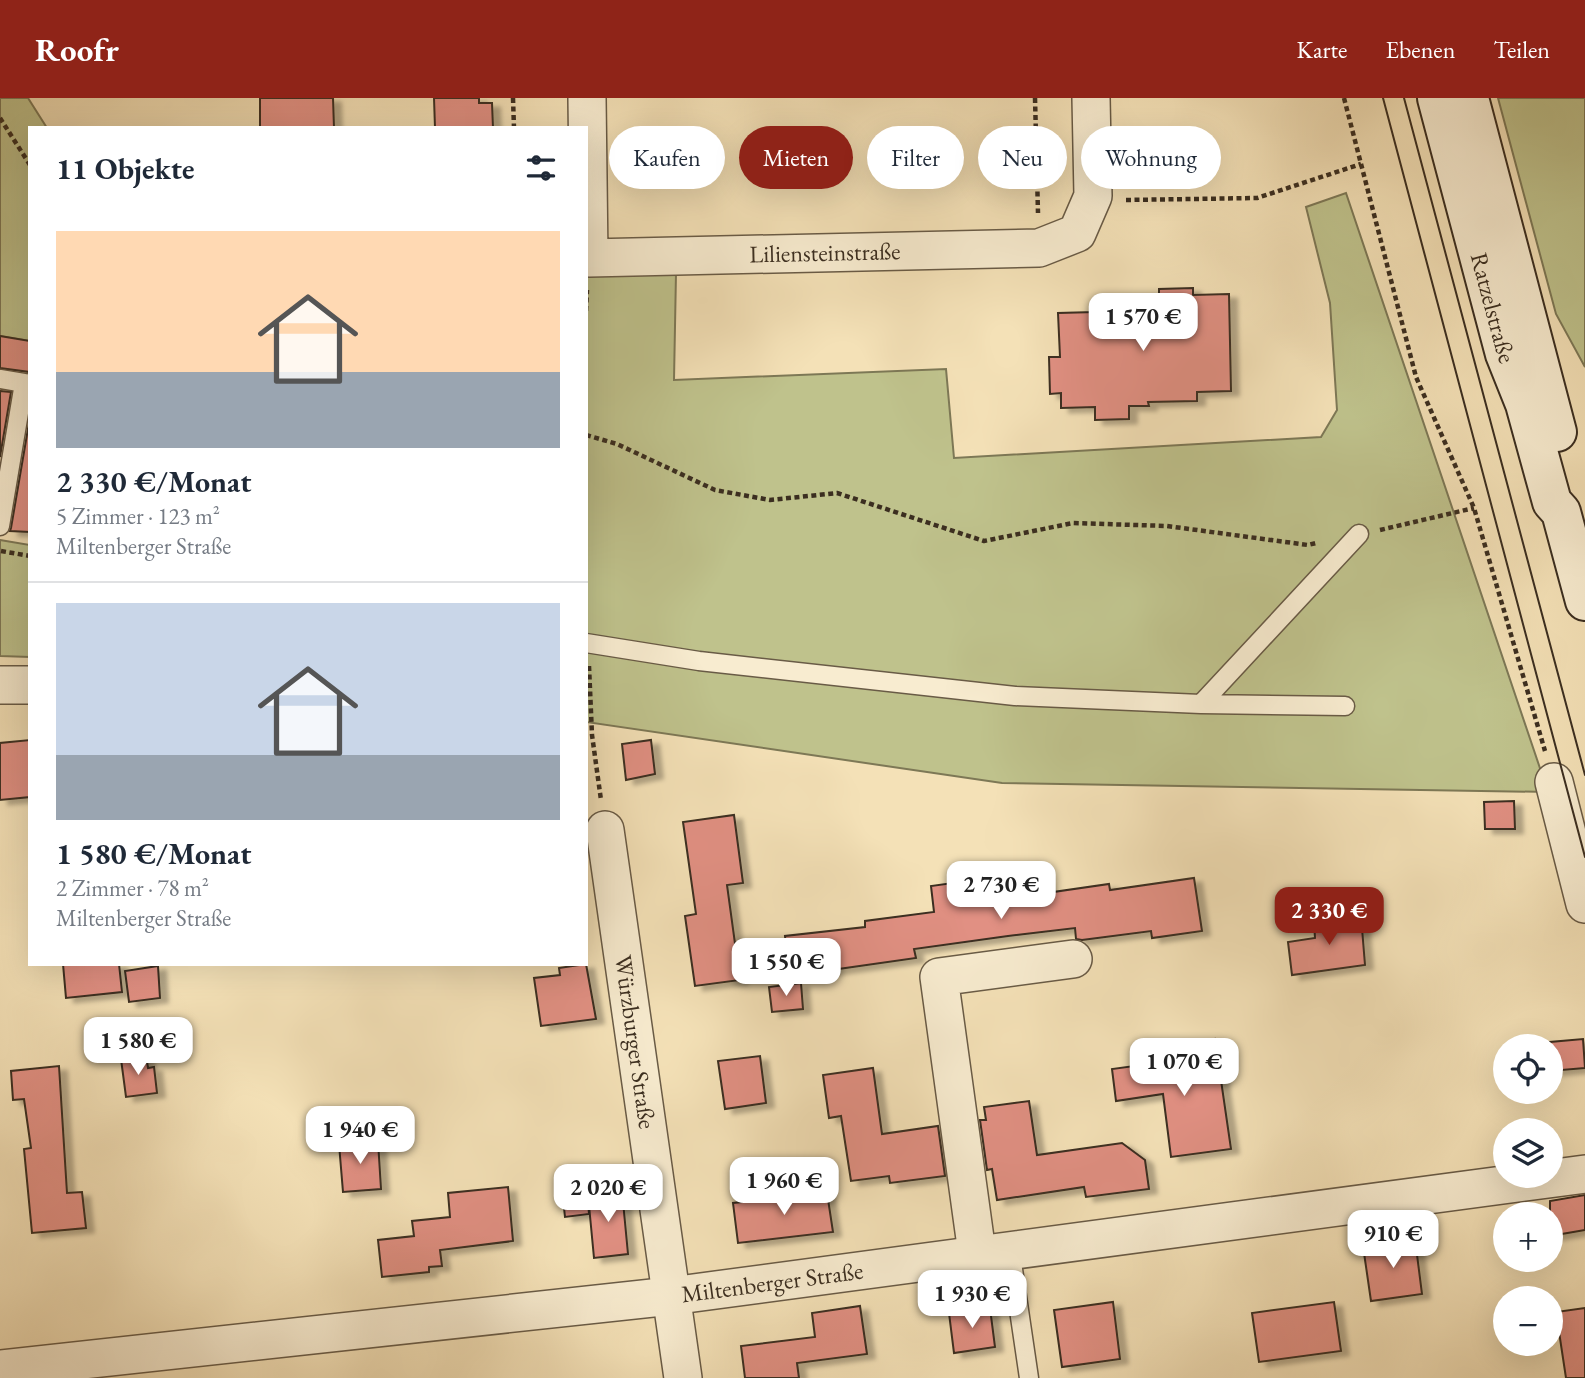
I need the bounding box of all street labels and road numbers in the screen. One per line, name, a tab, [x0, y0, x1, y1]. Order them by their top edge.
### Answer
street label: Liliensteinstraße	[749, 235, 901, 269]
street label: Ratzelstraße	[1464, 249, 1523, 368]
street label: Würzburger Straße	[608, 953, 663, 1131]
street label: Miltenberger Straße	[679, 1255, 865, 1309]

